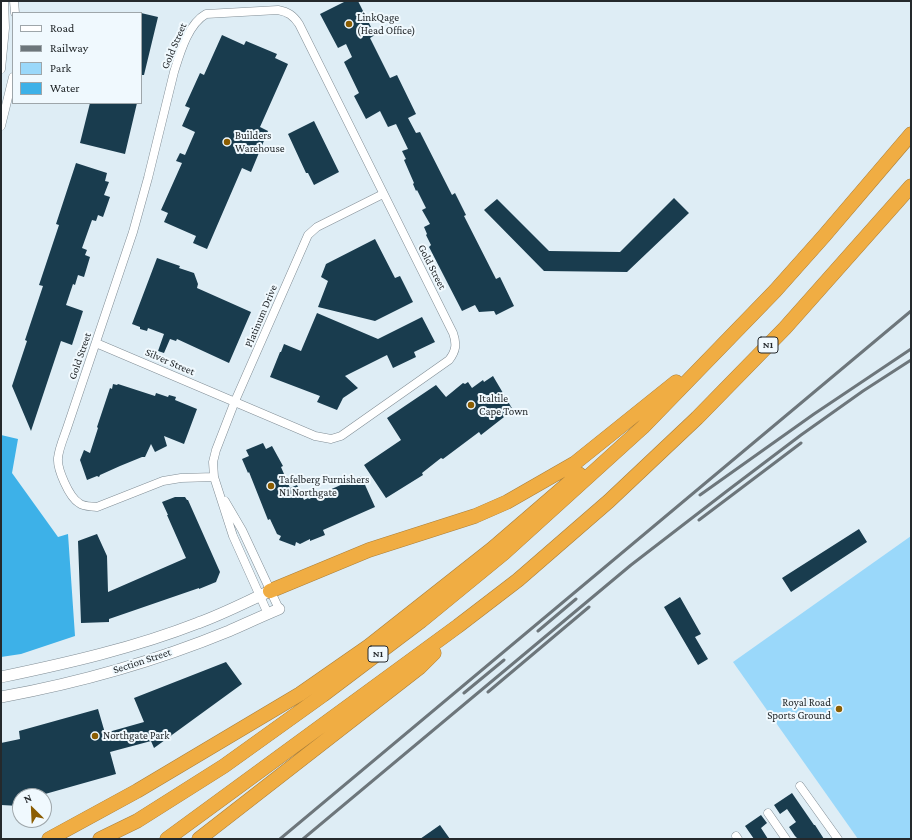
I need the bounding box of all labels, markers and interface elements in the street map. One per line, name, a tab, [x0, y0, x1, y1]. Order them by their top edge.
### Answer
place label: LinkQage (Head Office)	[357, 11, 415, 37]
legend	[12, 12, 142, 104]
marker: LinkQage (Head Office)	[344, 19, 354, 29]
text: Road	[50, 21, 74, 35]
street label: Gold Street	[158, 21, 190, 71]
text: Railway	[50, 41, 88, 55]
text: Park	[50, 61, 71, 75]
text: Water	[50, 81, 79, 95]
place label: Builders Warehouse	[235, 129, 285, 155]
marker: Builders Warehouse	[222, 137, 232, 147]
street label: Gold Street	[415, 242, 449, 292]
street label: Platinum Drive	[242, 283, 280, 349]
street label: Gold Street	[66, 331, 94, 381]
road number: N1	[758, 337, 778, 353]
street label: Silver Street	[143, 346, 197, 378]
place label: Italtile Cape Town	[479, 392, 528, 418]
marker: Italtile Cape Town	[466, 400, 476, 410]
place label: Tafelberg Furnishers N1 Northgate	[279, 473, 369, 499]
marker: Tafelberg Furnishers N1 Northgate	[266, 481, 276, 491]
street label: Section Street	[111, 645, 173, 677]
road number: N1	[368, 646, 388, 662]
place label: Royal Road Sports Ground	[767, 696, 831, 722]
marker: Royal Road Sports Ground	[834, 704, 844, 714]
place label: Northgate Park	[103, 729, 169, 743]
marker: Northgate Park	[90, 731, 100, 741]
north arrow	[12, 788, 52, 828]
text: N	[22, 791, 33, 805]

